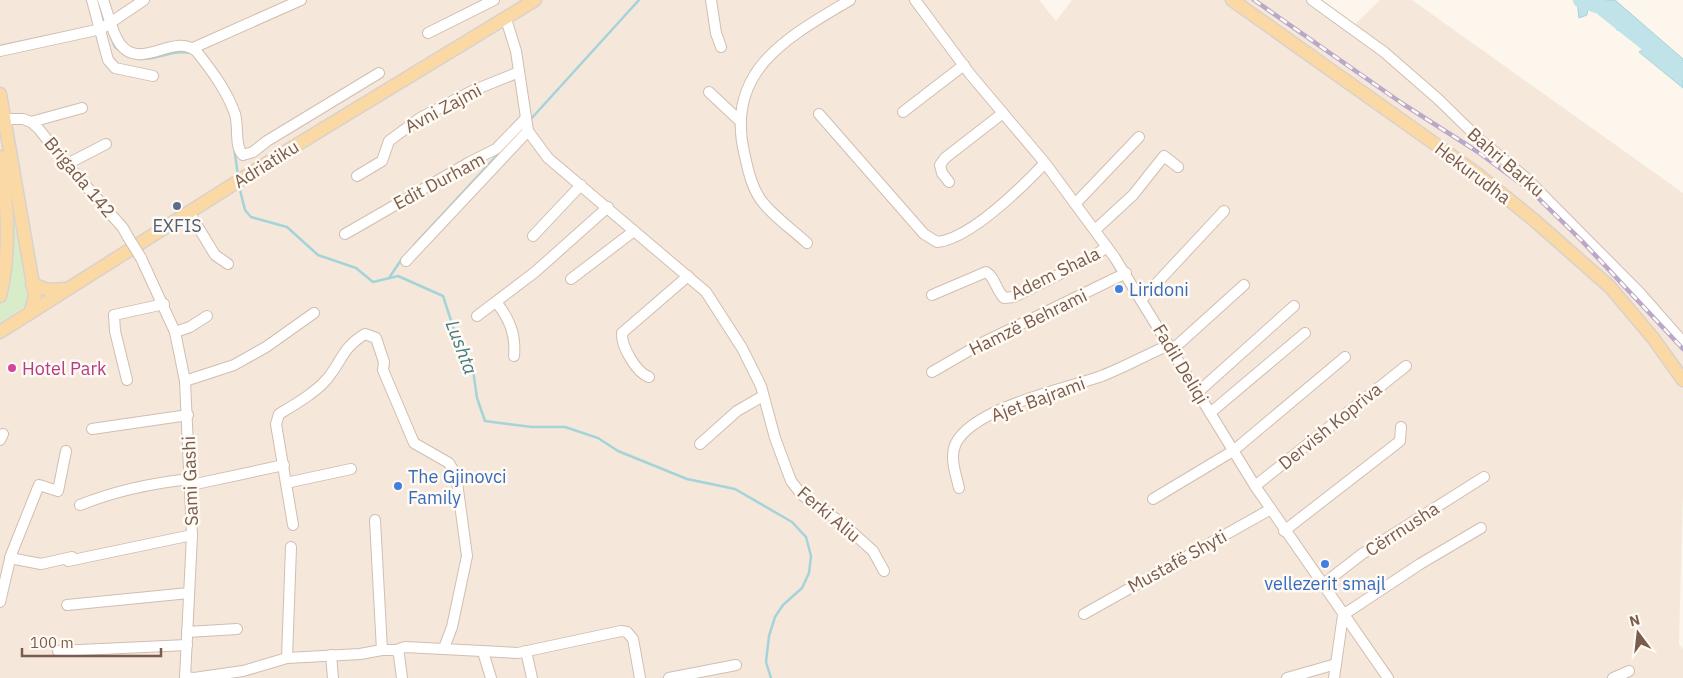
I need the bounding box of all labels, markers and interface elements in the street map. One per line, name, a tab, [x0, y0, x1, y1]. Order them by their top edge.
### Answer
street label: Avni Zajmi	[401, 78, 485, 138]
street label: Bahri Barku	[1463, 122, 1549, 202]
street label: Brigada 142	[39, 132, 121, 222]
street label: Adriatiku	[229, 135, 303, 193]
street label: Hekurudha	[1430, 137, 1516, 209]
street label: Edit Durham	[389, 147, 489, 215]
marker: EXFIS	[171, 200, 183, 212]
place label: EXFIS	[152, 214, 202, 237]
street label: Adem Shala	[1007, 241, 1104, 305]
place label: Liridoni	[1129, 278, 1189, 301]
street label: Hamzë Behrami	[965, 283, 1091, 361]
marker: Liridoni	[1113, 283, 1125, 295]
water label: Lushta	[441, 316, 483, 378]
street label: Fadil Deliqi	[1148, 320, 1214, 408]
place label: Hotel Park	[22, 357, 107, 380]
marker: Hotel Park	[6, 362, 18, 374]
street label: Ajet Bajrami	[988, 371, 1088, 427]
street label: Dervish Kopriva	[1274, 377, 1387, 475]
street label: Sami Gashi	[177, 436, 203, 526]
place label: The Gjinovci Family	[408, 465, 507, 509]
marker: The Gjinovci Family	[392, 480, 404, 492]
street label: Ferki Aliu	[793, 481, 865, 547]
street label: Cërrnusha	[1361, 496, 1444, 561]
street label: Mustafë Shyti	[1123, 524, 1231, 598]
marker: vellezerit smajl	[1319, 558, 1331, 570]
place label: vellezerit smajl	[1264, 572, 1386, 595]
north arrow	[1613, 608, 1663, 658]
text: N	[1627, 610, 1642, 630]
scale bar	[22, 626, 161, 658]
text: 100 m	[30, 633, 74, 652]

